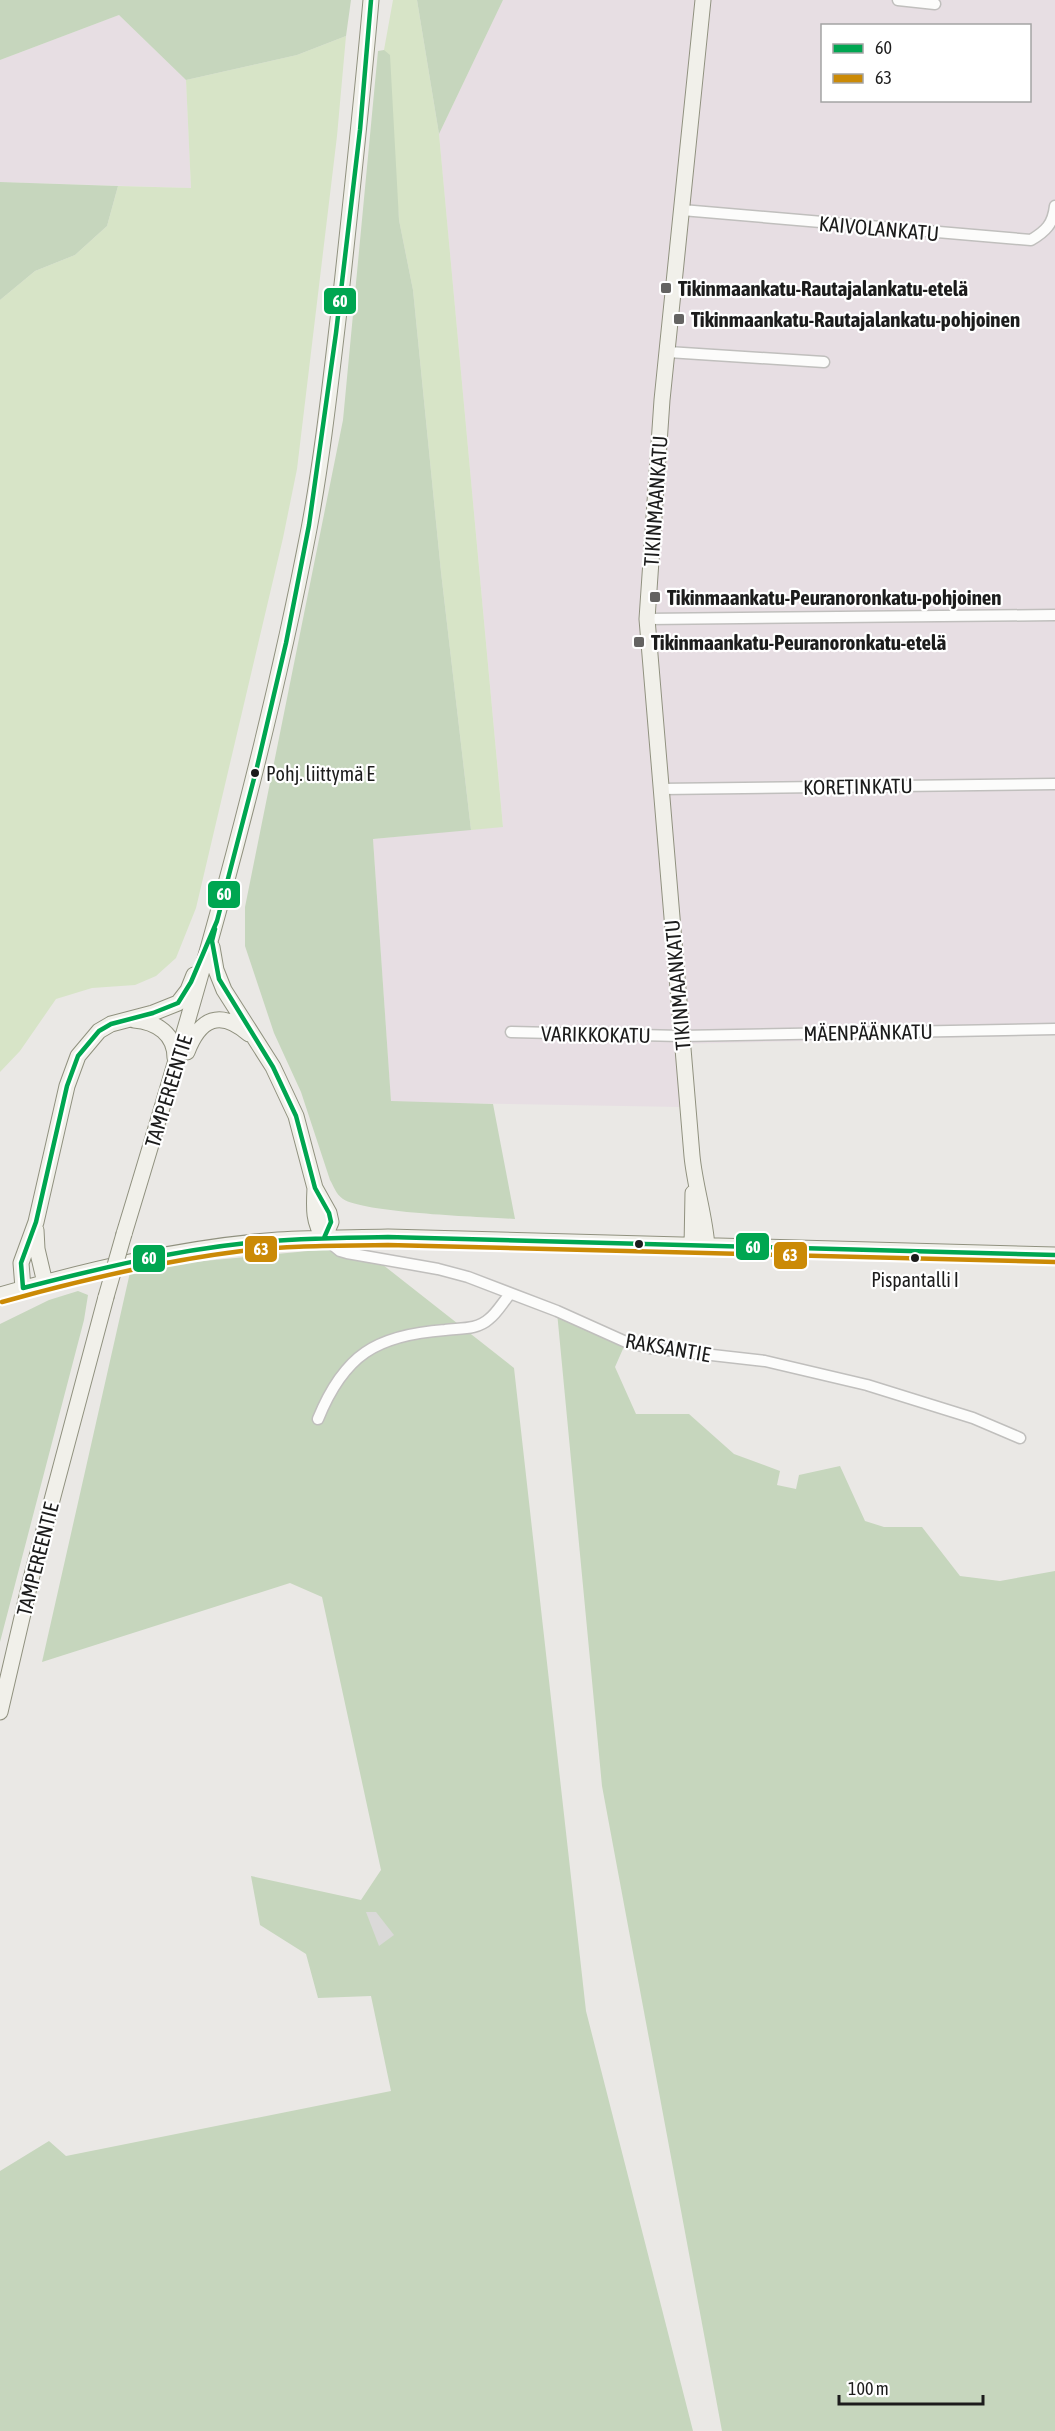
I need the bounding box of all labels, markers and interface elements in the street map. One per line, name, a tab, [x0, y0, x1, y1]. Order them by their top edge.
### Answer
legend	[821, 24, 1031, 102]
text: 60	[875, 37, 892, 58]
text: 63	[875, 67, 892, 88]
street label: KAIVOLANKATU	[818, 211, 940, 245]
place label: Tikinmaankatu-Rautajalankatu-etelä	[678, 276, 968, 300]
marker: Tikinmaankatu-Rautajalankatu-etelä	[659, 281, 673, 295]
line badge: 60	[323, 287, 357, 315]
text: 60	[332, 292, 348, 310]
place label: Tikinmaankatu-Rautajalankatu-pohjoinen	[691, 307, 1020, 331]
marker: Tikinmaankatu-Rautajalankatu-pohjoinen	[672, 312, 686, 326]
street label: TIKINMAANKATU	[638, 435, 672, 567]
place label: Tikinmaankatu-Peuranoronkatu-pohjoinen	[667, 585, 1002, 609]
marker: Tikinmaankatu-Peuranoronkatu-pohjoinen	[648, 590, 662, 604]
place label: Tikinmaankatu-Peuranoronkatu-etelä	[651, 630, 947, 654]
marker: Tikinmaankatu-Peuranoronkatu-etelä	[632, 635, 646, 649]
place label: Pohj. liittymä E	[266, 762, 375, 785]
marker: Pohj. liittymä E	[249, 767, 261, 779]
street label: KORETINKATU	[803, 773, 913, 799]
line badge: 60	[207, 880, 241, 909]
text: 60	[216, 885, 232, 903]
street label: TIKINMAANKATU	[659, 919, 695, 1051]
street label: MÄENPÄÄNKATU	[803, 1019, 933, 1045]
street label: VARIKKOKATU	[541, 1021, 651, 1047]
street label: TAMPEREENTIE	[140, 1032, 196, 1150]
line badge: 60	[735, 1232, 770, 1261]
line badge: 63	[244, 1235, 278, 1263]
unlabelled marker	[633, 1238, 645, 1250]
text: 60	[745, 1238, 761, 1256]
text: 63	[253, 1240, 269, 1258]
line badge: 63	[773, 1241, 808, 1270]
line badge: 60	[132, 1244, 166, 1273]
text: 63	[782, 1246, 798, 1264]
text: 60	[141, 1249, 157, 1267]
marker: Pispantalli I	[909, 1252, 921, 1264]
place label: Pispantalli I	[871, 1268, 959, 1291]
street label: RAKSANTIE	[624, 1328, 713, 1366]
street label: TAMPEREENTIE	[11, 1500, 63, 1618]
scale bar	[839, 2368, 983, 2406]
text: 100 m	[848, 2378, 889, 2399]

